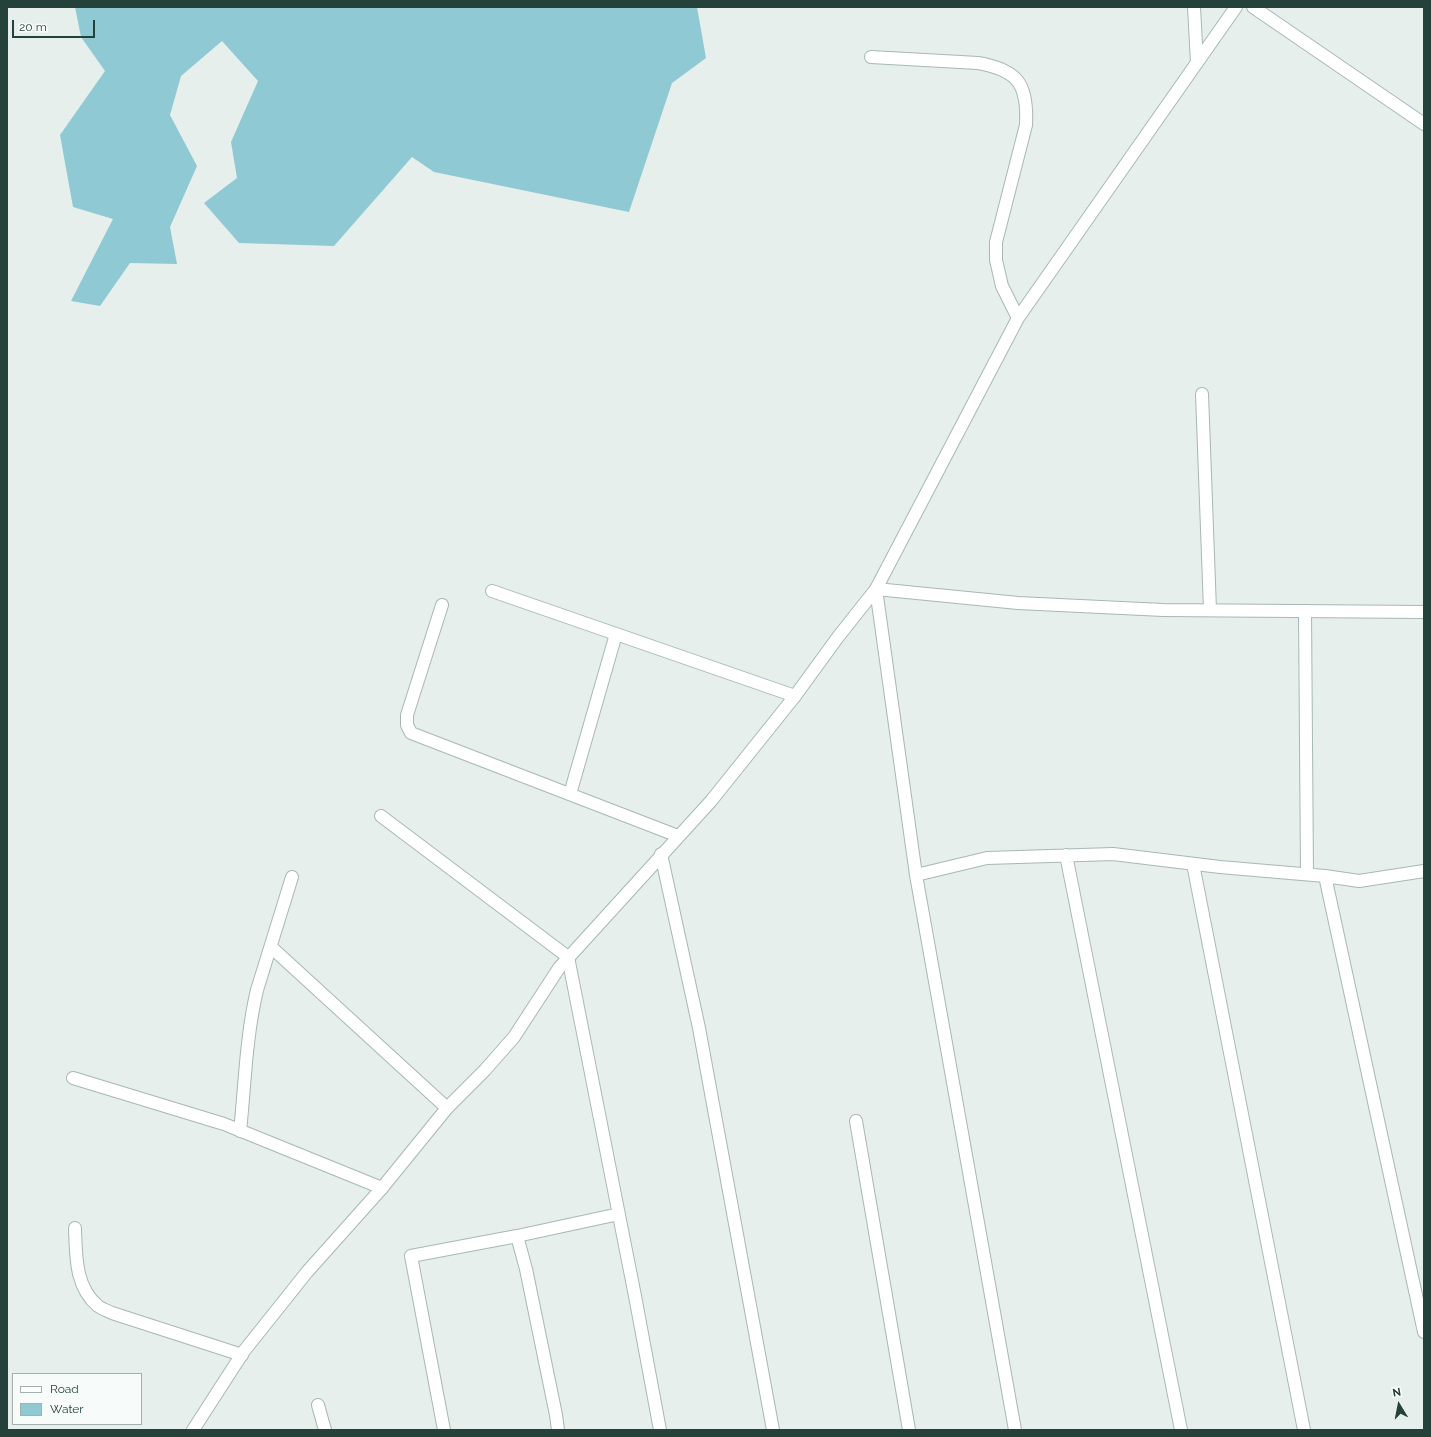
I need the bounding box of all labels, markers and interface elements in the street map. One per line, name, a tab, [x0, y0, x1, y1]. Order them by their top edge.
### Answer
scale bar	[14, 12, 97, 38]
text: 20 m	[19, 20, 47, 34]
legend	[12, 1373, 142, 1425]
text: Road	[50, 1382, 79, 1396]
north arrow	[1379, 1385, 1419, 1425]
text: N	[1392, 1386, 1402, 1400]
text: Water	[50, 1402, 84, 1416]

